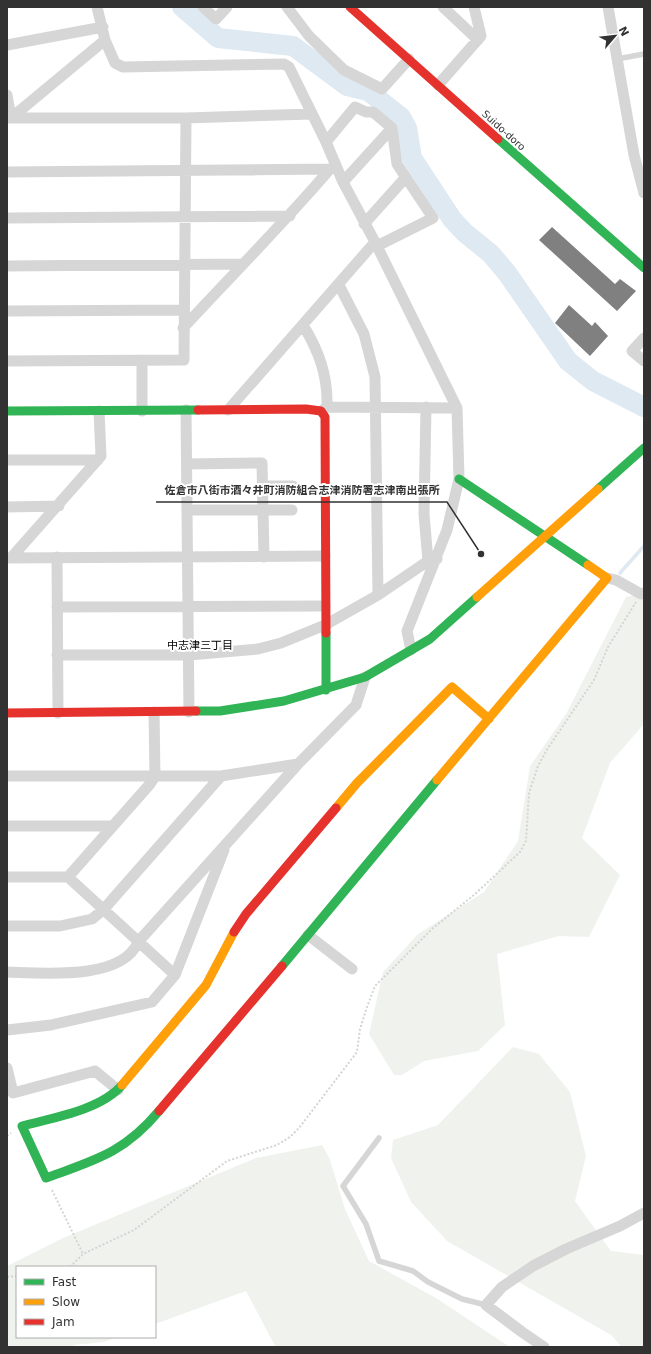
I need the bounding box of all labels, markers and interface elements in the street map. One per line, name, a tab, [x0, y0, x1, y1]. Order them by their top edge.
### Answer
north arrow	[595, 16, 635, 56]
text: N	[615, 24, 631, 39]
street label: Suido-doro	[480, 108, 527, 153]
callout: 佐倉市八街市酒々井町消防組合志津消防署志津南出張所	[156, 479, 447, 502]
text: 佐倉市八街市酒々井町消防組合志津消防署志津南出張所	[165, 484, 440, 497]
district label: 中志津三丁目	[167, 639, 233, 652]
legend	[16, 1266, 156, 1338]
text: Fast	[52, 1275, 76, 1289]
text: Slow	[52, 1295, 80, 1309]
text: Jam	[51, 1315, 75, 1329]

